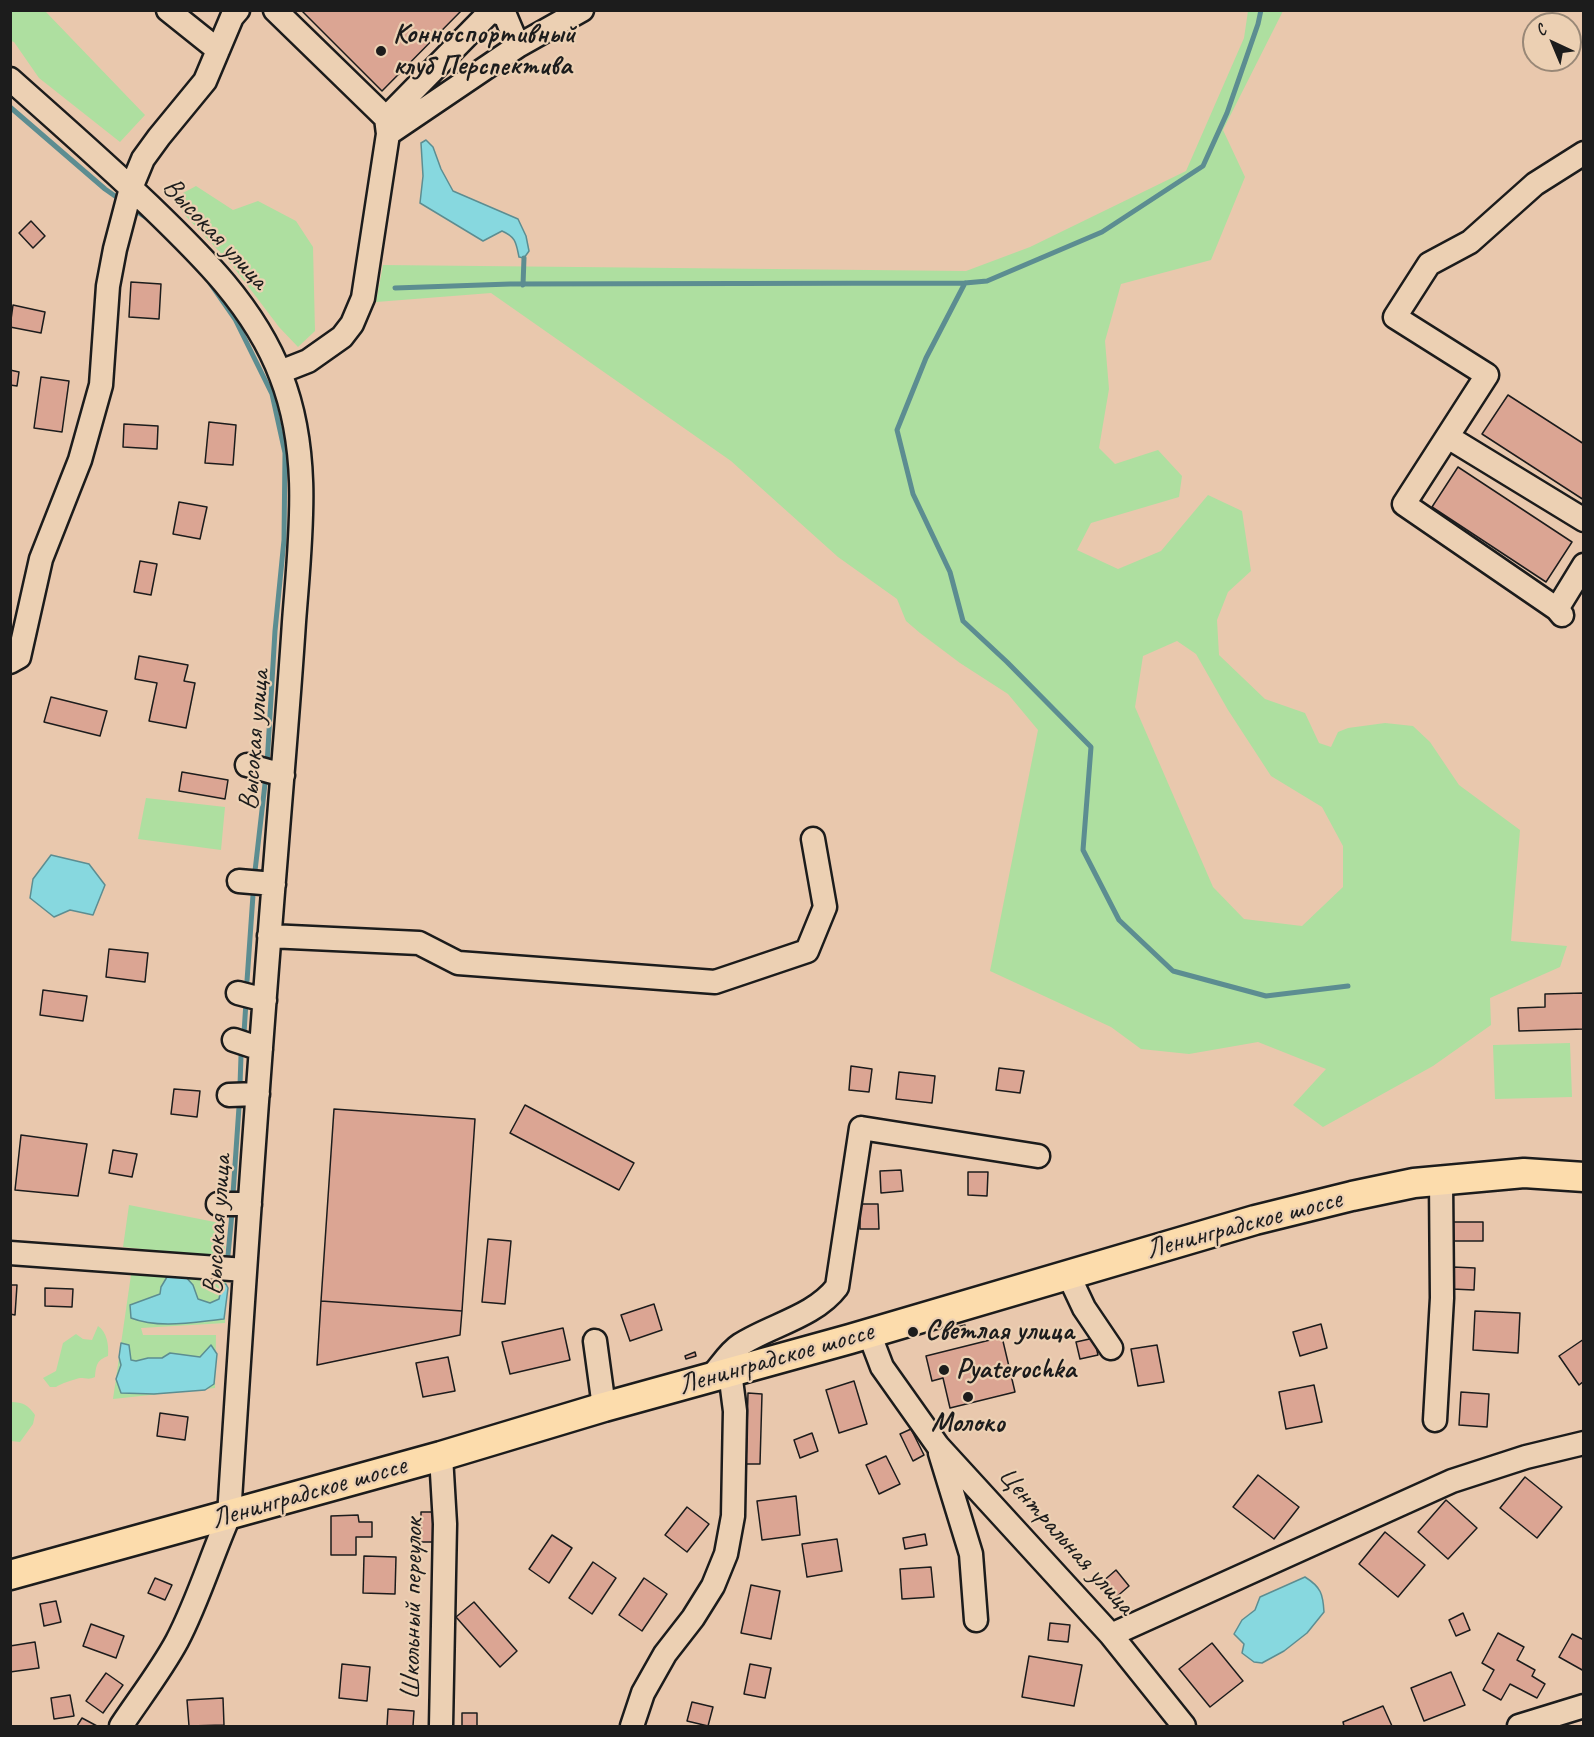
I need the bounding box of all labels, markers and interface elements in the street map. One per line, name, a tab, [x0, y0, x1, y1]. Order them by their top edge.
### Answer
north arrow	[1522, 12, 1582, 72]
place label: Конноспортивный клуб Перспектива	[393, 18, 575, 84]
text: С	[1531, 21, 1551, 40]
marker: Конноспортивный клуб Перспектива	[374, 44, 388, 58]
street label: Высокая улица	[155, 171, 275, 297]
street label: Высокая улица	[232, 669, 278, 811]
street label: Высокая улица	[196, 1154, 240, 1296]
street label: Ленинградское шоссе	[1142, 1183, 1346, 1267]
street label: Ленинградское шоссе	[675, 1315, 877, 1403]
place label: Светлая улица	[925, 1315, 1074, 1349]
marker: Светлая улица	[906, 1325, 920, 1339]
place label: Pyaterochka	[956, 1353, 1076, 1387]
marker: Pyaterochka	[937, 1363, 951, 1377]
marker: Молоко	[961, 1390, 975, 1404]
place label: Молоко	[931, 1407, 1005, 1441]
street label: Ленинградское шоссе	[208, 1449, 410, 1537]
street label: Центральная улица	[990, 1460, 1142, 1622]
street label: Школьный переулок	[395, 1518, 431, 1700]

